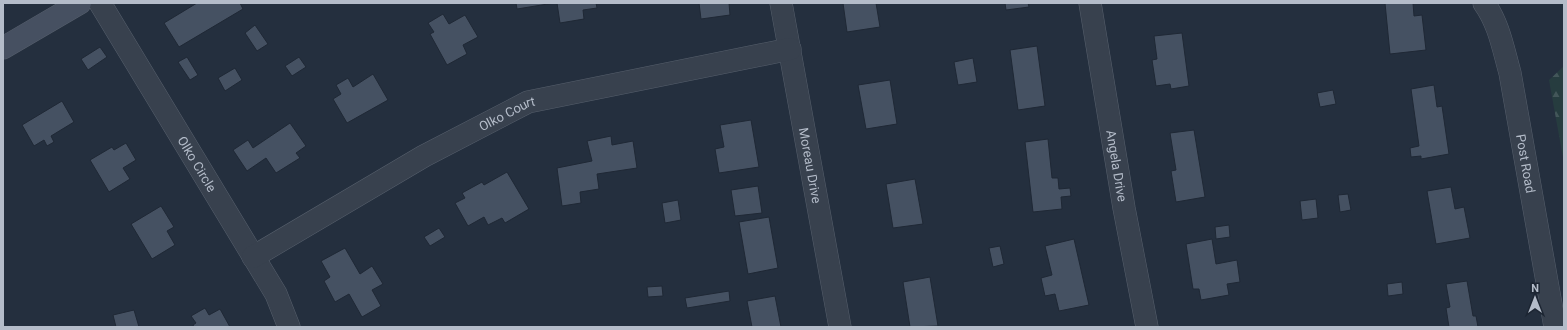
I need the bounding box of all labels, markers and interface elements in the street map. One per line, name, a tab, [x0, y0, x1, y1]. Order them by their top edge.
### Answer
street label: Olko Court	[476, 93, 536, 134]
street label: Moreau Drive	[796, 126, 825, 204]
street label: Angela Drive	[1104, 129, 1130, 203]
street label: Olko Circle	[175, 133, 220, 194]
street label: Post Road	[1513, 133, 1539, 194]
north arrow	[1515, 278, 1555, 318]
text: N	[1531, 282, 1539, 295]

